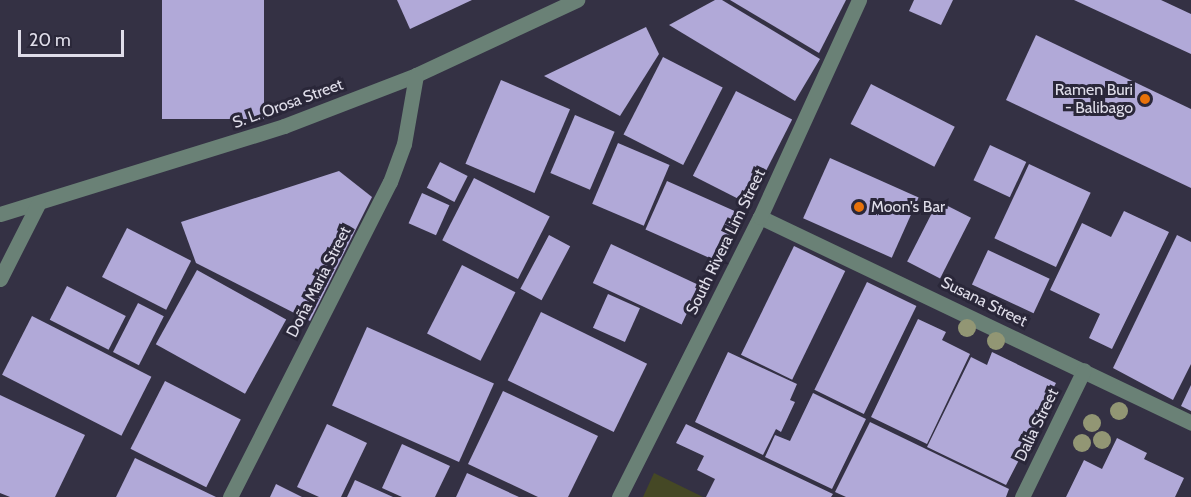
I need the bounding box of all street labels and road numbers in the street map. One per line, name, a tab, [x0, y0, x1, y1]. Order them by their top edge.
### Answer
street label: S. L. Orosa Street	[230, 75, 346, 133]
street label: South Rivera Lim Street	[682, 166, 770, 318]
street label: Doña Maria Street	[283, 223, 355, 341]
street label: Susana Street	[938, 273, 1030, 331]
street label: Dalia Street	[1011, 385, 1063, 465]

